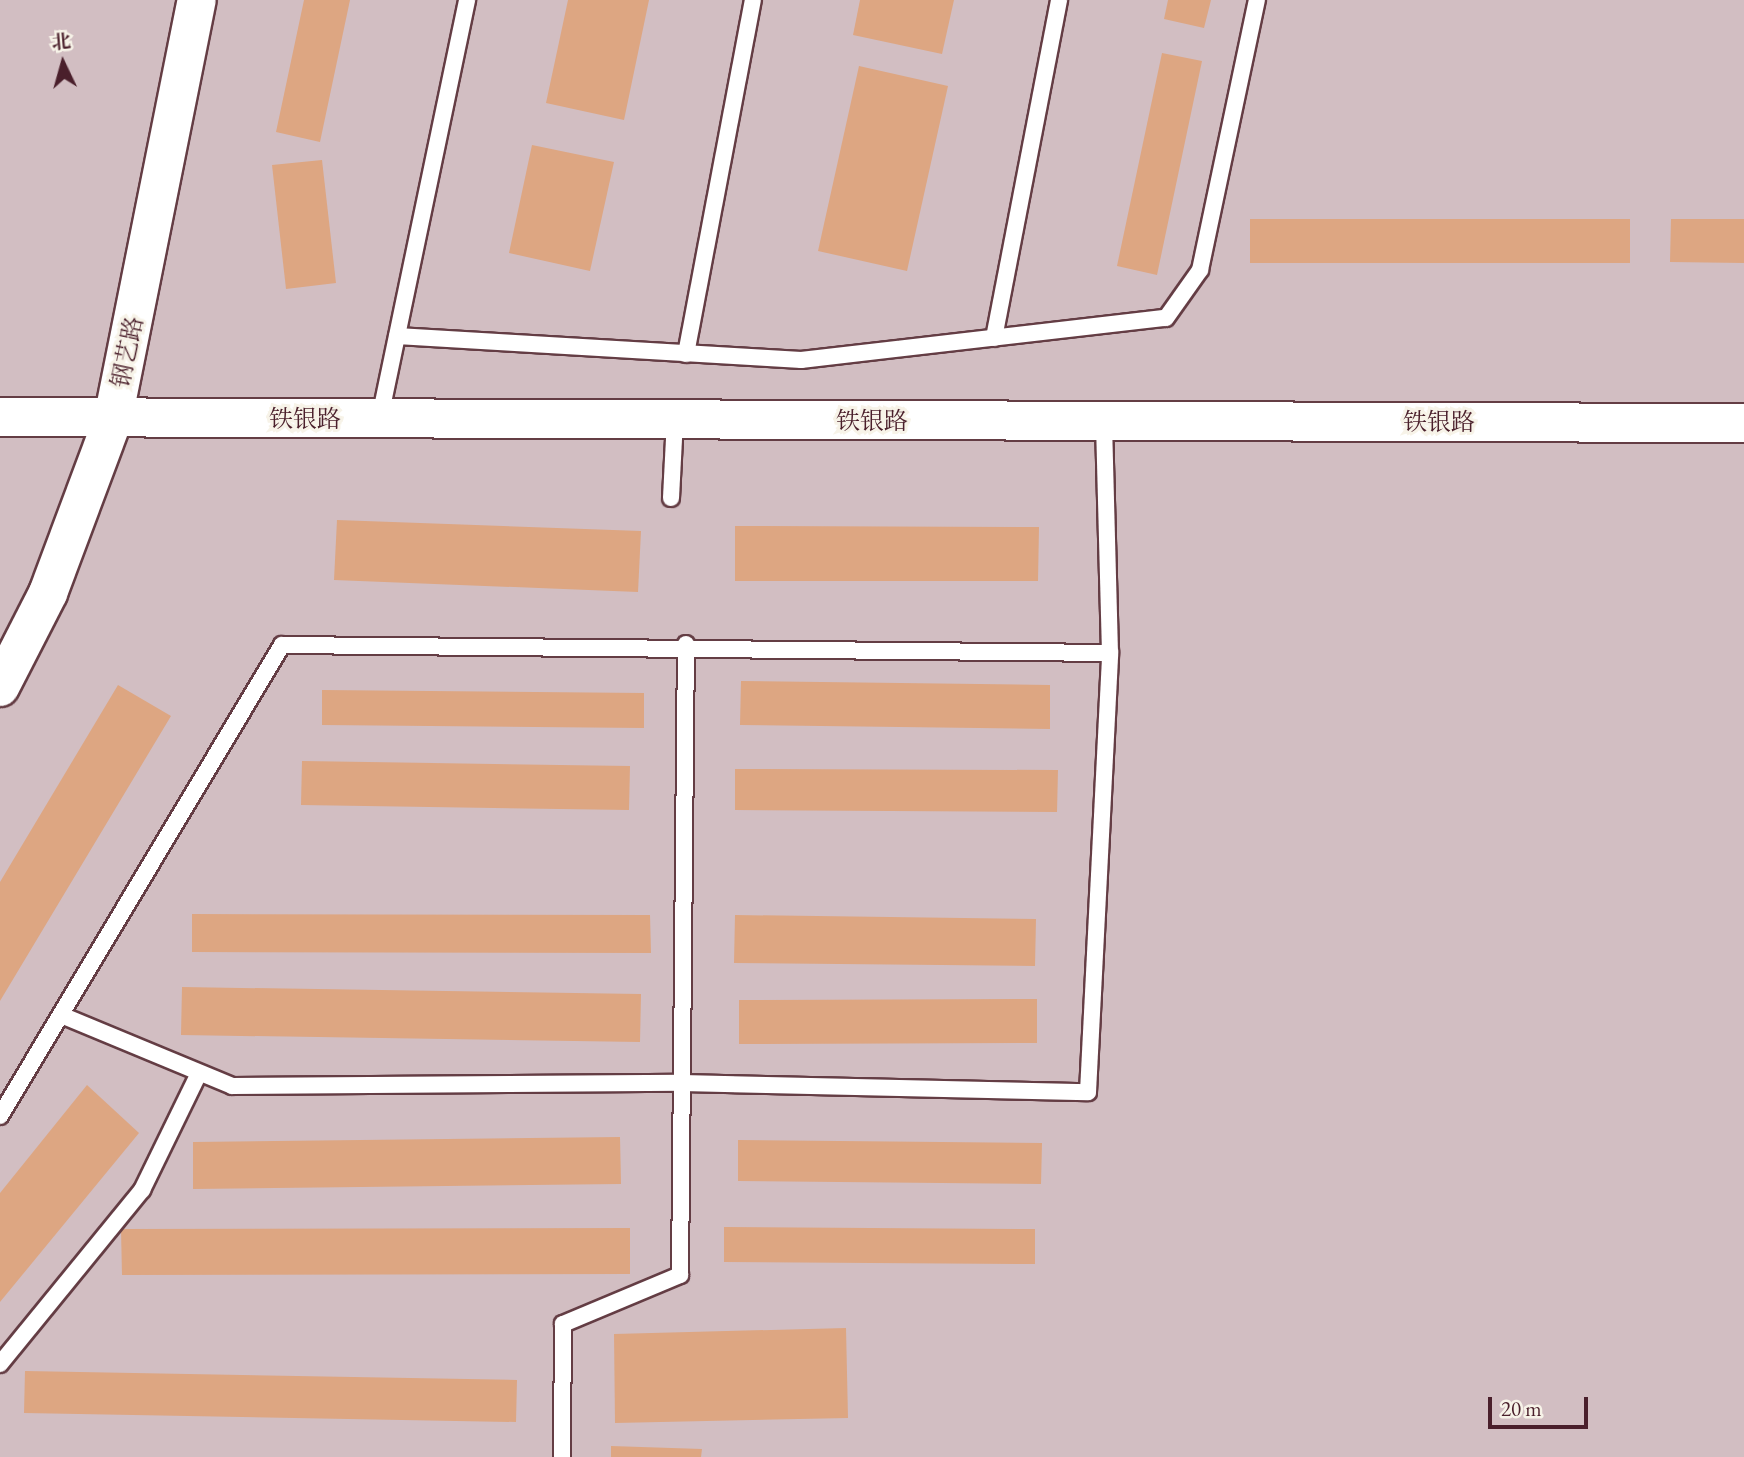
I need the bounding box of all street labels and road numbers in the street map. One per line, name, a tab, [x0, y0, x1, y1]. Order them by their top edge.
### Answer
street label: 钢艺路	[105, 314, 149, 390]
street label: 铁银路	[269, 405, 341, 433]
street label: 铁银路	[836, 407, 908, 435]
street label: 铁银路	[1403, 408, 1475, 436]

